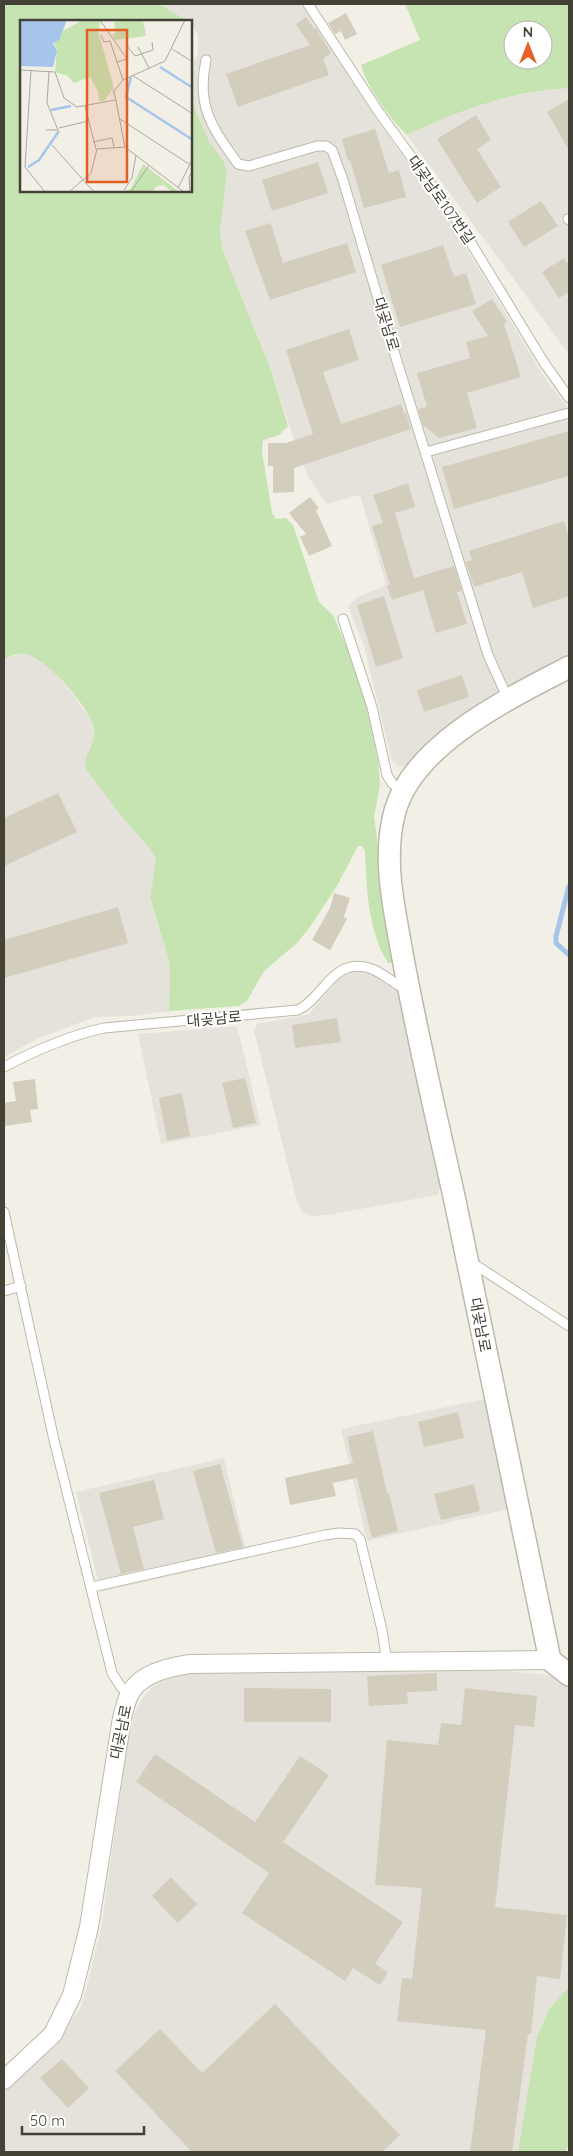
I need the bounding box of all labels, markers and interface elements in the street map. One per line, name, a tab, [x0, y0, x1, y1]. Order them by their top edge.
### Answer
inset map	[20, 20, 192, 192]
north arrow	[503, 20, 553, 70]
text: N	[523, 23, 533, 41]
street label: 대곶남로107번길	[404, 152, 479, 248]
street label: 대곶남로	[369, 295, 404, 353]
street label: 대곶남로	[186, 1007, 242, 1030]
street label: 대곶남로	[466, 1296, 495, 1354]
street label: 대곶남로	[105, 1703, 136, 1761]
scale bar	[22, 2104, 145, 2136]
text: 50 m	[30, 2111, 65, 2130]

